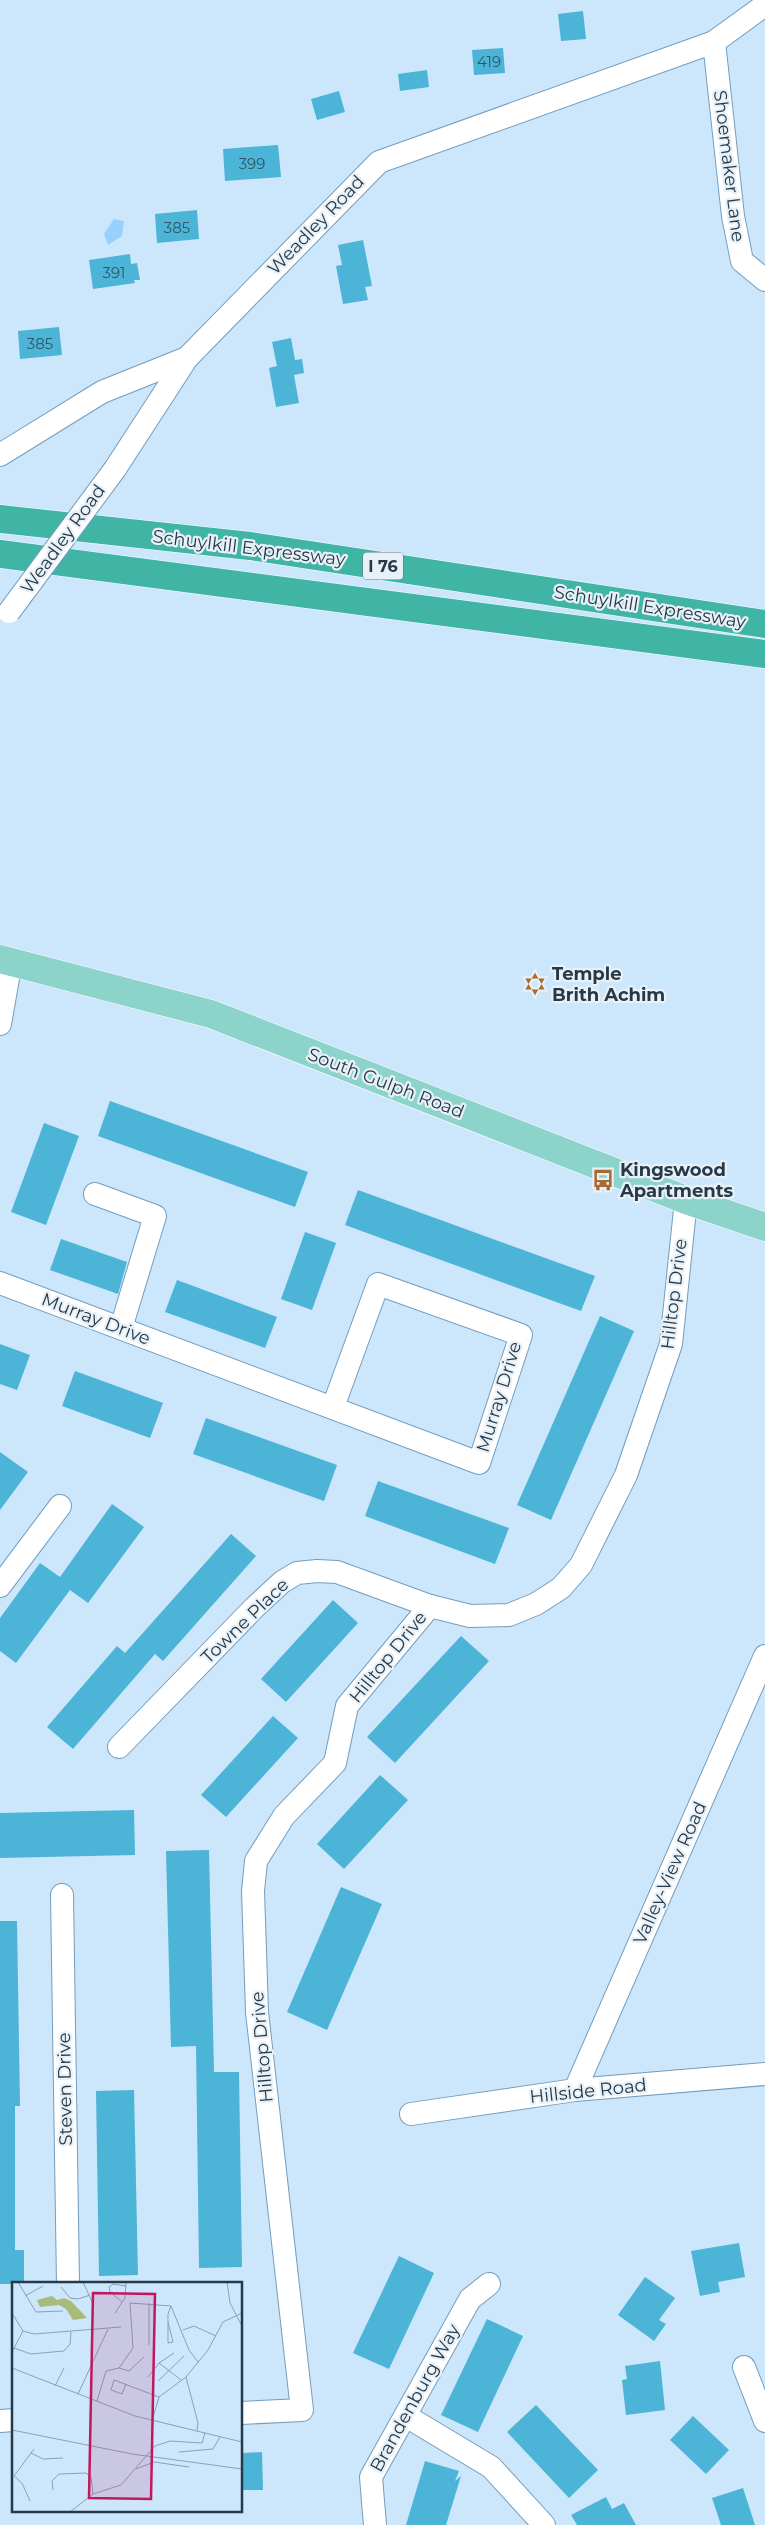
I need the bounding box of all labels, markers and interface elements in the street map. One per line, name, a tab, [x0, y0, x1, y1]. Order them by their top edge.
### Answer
house number: 419	[477, 52, 501, 71]
street label: Shoemaker Lane	[709, 89, 749, 243]
house number: 399	[239, 154, 265, 173]
street label: Weadley Road	[263, 171, 369, 279]
house number: 385	[164, 218, 190, 237]
house number: 391	[102, 263, 126, 282]
house number: 385	[27, 334, 53, 353]
street label: Weadley Road	[16, 480, 110, 598]
street label: Schuylkill Expressway	[151, 525, 347, 571]
road number: I 76	[363, 552, 403, 580]
street label: Schuylkill Expressway	[552, 581, 748, 633]
place label: Temple Brith Achim	[552, 963, 665, 1006]
synagogue icon: Temple Brith Achim	[522, 971, 548, 997]
street label: South Gulph Road	[305, 1043, 467, 1123]
place label: Kingswood Apartments	[619, 1159, 734, 1202]
bus stop icon: Kingswood Apartments	[590, 1167, 616, 1193]
street label: Hilltop Drive	[656, 1237, 692, 1351]
street label: Murray Drive	[38, 1288, 154, 1350]
street label: Murray Drive	[472, 1339, 526, 1455]
street label: Towne Place	[197, 1574, 293, 1668]
street label: Hilltop Drive	[344, 1607, 432, 1707]
street label: Valley-View Road	[629, 1798, 711, 1948]
street label: Hilltop Drive	[246, 1990, 278, 2103]
street label: Steven Drive	[53, 2032, 77, 2146]
street label: Hillside Road	[528, 2074, 648, 2108]
inset map	[12, 2282, 242, 2512]
street label: Brandenburg Way	[365, 2320, 465, 2476]

